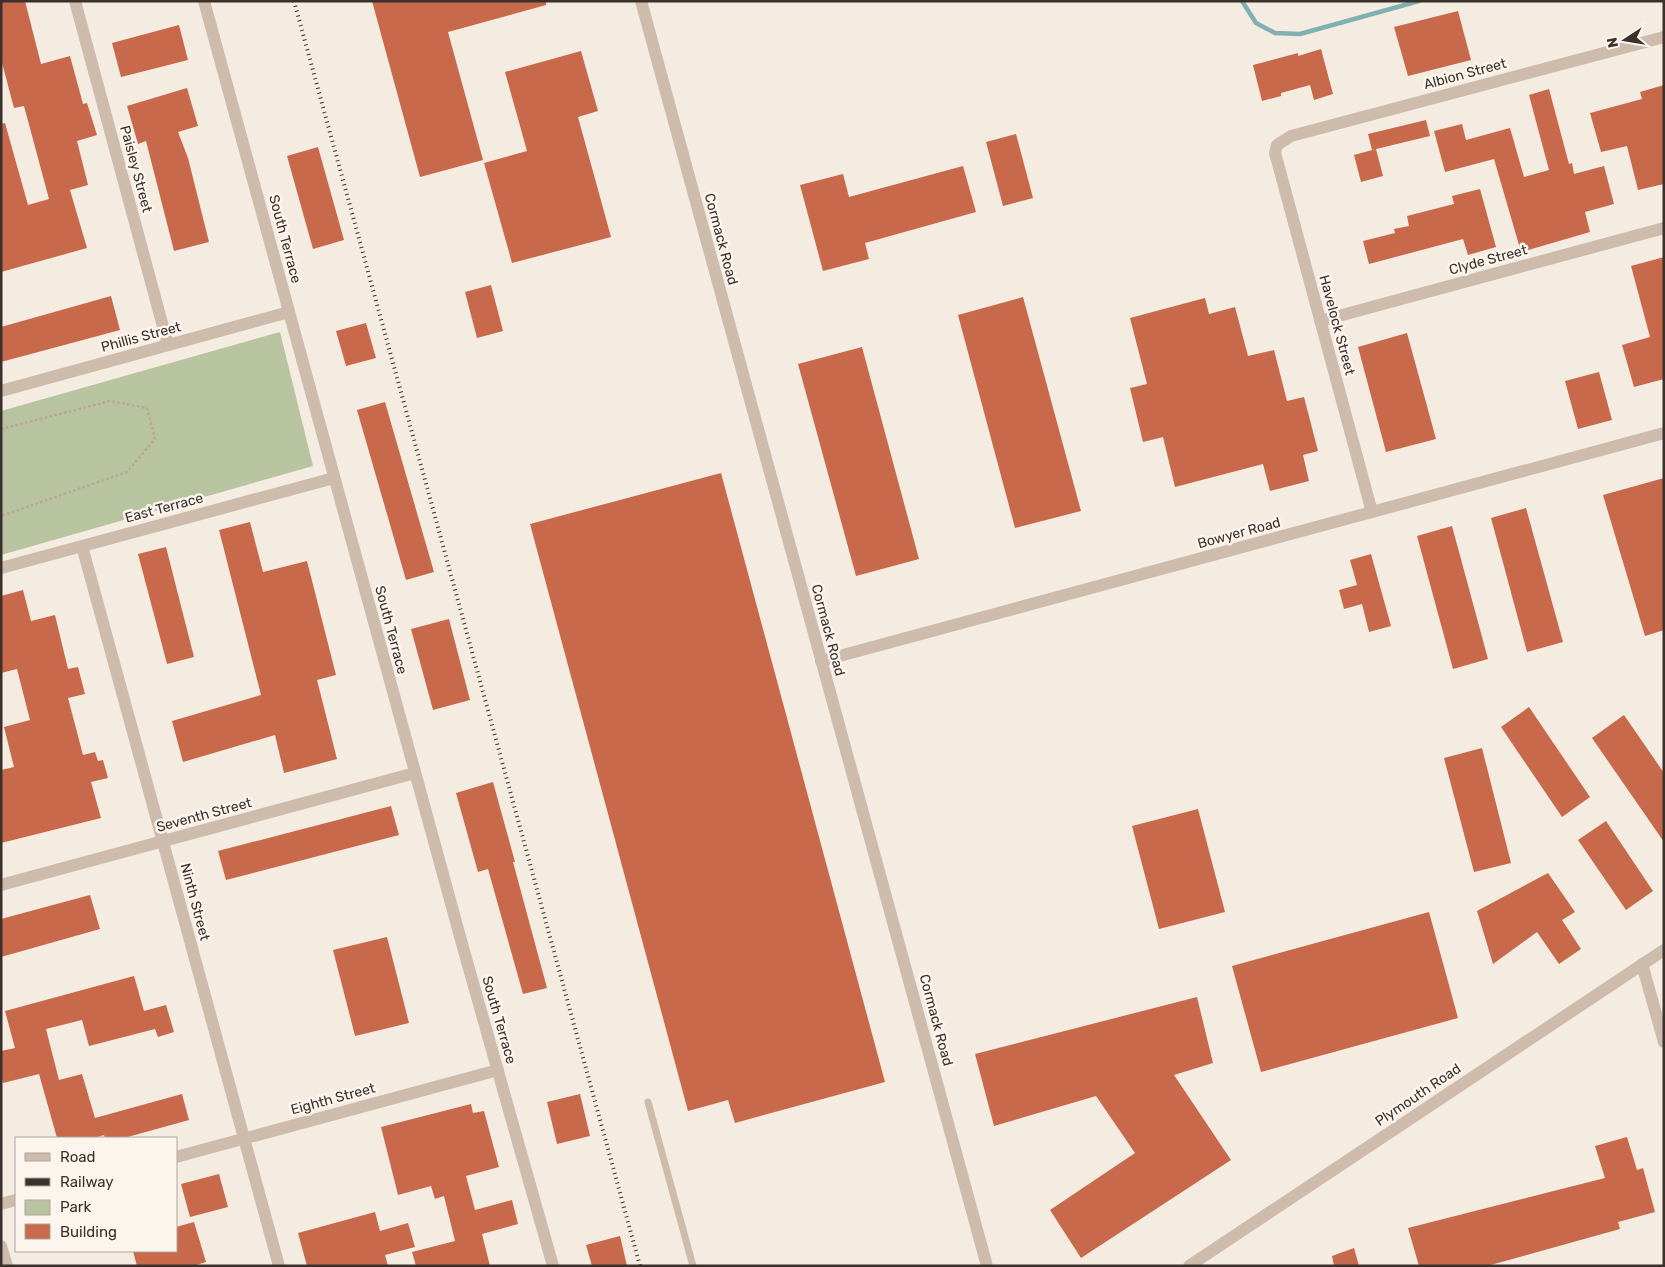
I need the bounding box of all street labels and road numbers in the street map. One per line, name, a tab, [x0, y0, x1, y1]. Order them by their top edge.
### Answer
street label: Albion Street	[1422, 55, 1509, 93]
street label: Paisley Street	[116, 124, 156, 215]
street label: Cormack Road	[701, 191, 741, 287]
street label: South Terrace	[265, 193, 305, 285]
street label: Clyde Street	[1447, 241, 1529, 279]
street label: Havelock Street	[1315, 273, 1359, 377]
street label: Phillis Street	[99, 318, 183, 356]
street label: East Terrace	[123, 489, 205, 527]
street label: Bowyer Road	[1196, 514, 1282, 552]
street label: Cormack Road	[808, 582, 848, 678]
street label: South Terrace	[371, 584, 411, 676]
street label: Seventh Street	[155, 794, 254, 836]
street label: Ninth Street	[177, 861, 214, 943]
street label: Cormack Road	[916, 972, 956, 1068]
street label: South Terrace	[478, 974, 520, 1066]
street label: Plymouth Road	[1372, 1060, 1464, 1130]
street label: Eighth Street	[289, 1079, 378, 1118]

